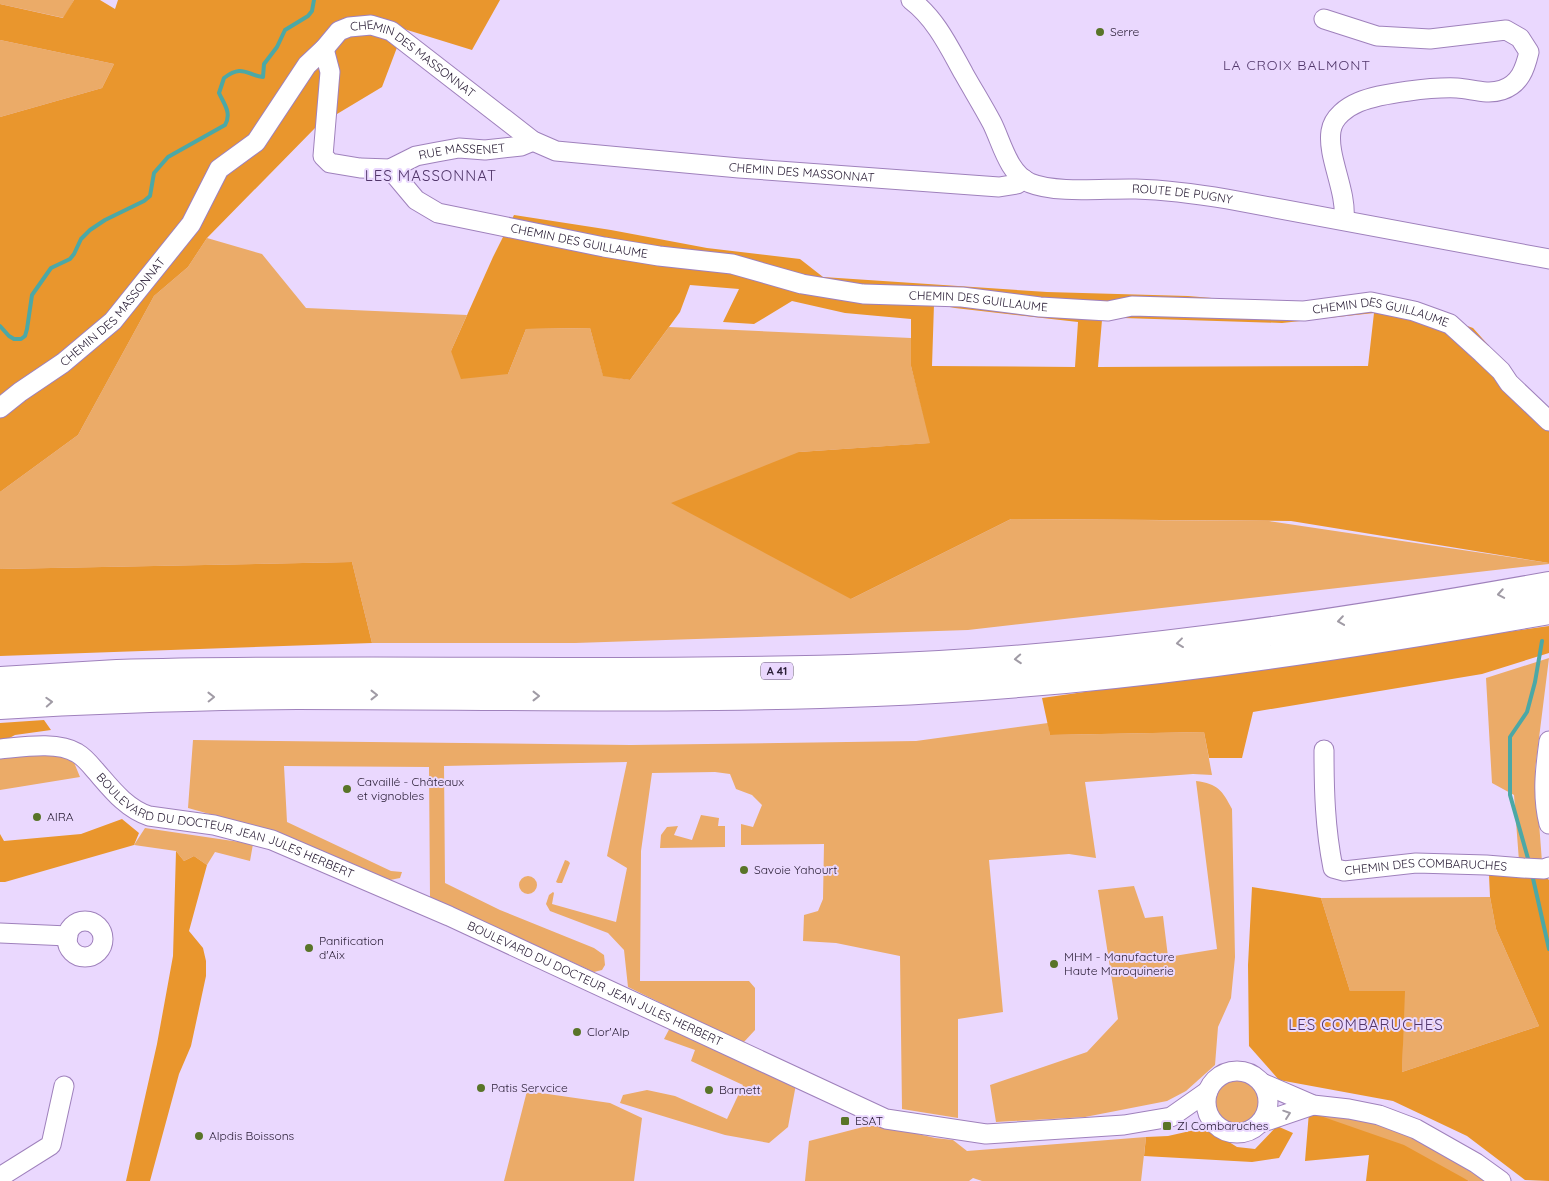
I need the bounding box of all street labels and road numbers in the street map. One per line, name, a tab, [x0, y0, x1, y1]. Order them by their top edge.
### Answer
street label: CHEMIN DES MASSONNAT	[350, 17, 478, 100]
street label: RUE MASSENET	[417, 139, 506, 162]
street label: CHEMIN DES MASSONNAT	[728, 159, 875, 185]
street label: ROUTE DE PUGNY	[1132, 181, 1234, 207]
street label: CHEMIN DES GUILLAUME	[509, 220, 649, 261]
street label: CHEMIN DES MASSONNAT	[57, 254, 168, 369]
street label: CHEMIN DES GUILLAUME	[909, 287, 1048, 314]
street label: CHEMIN DES GUILLAUME	[1311, 294, 1451, 330]
road number: A 41	[761, 662, 793, 679]
street label: BOULEVARD DU DOCTEUR JEAN JULES HERBERT	[94, 769, 356, 881]
street label: CHEMIN DES COMBARUCHES	[1344, 855, 1508, 878]
street label: BOULEVARD DU DOCTEUR JEAN JULES HERBERT	[465, 918, 725, 1049]

